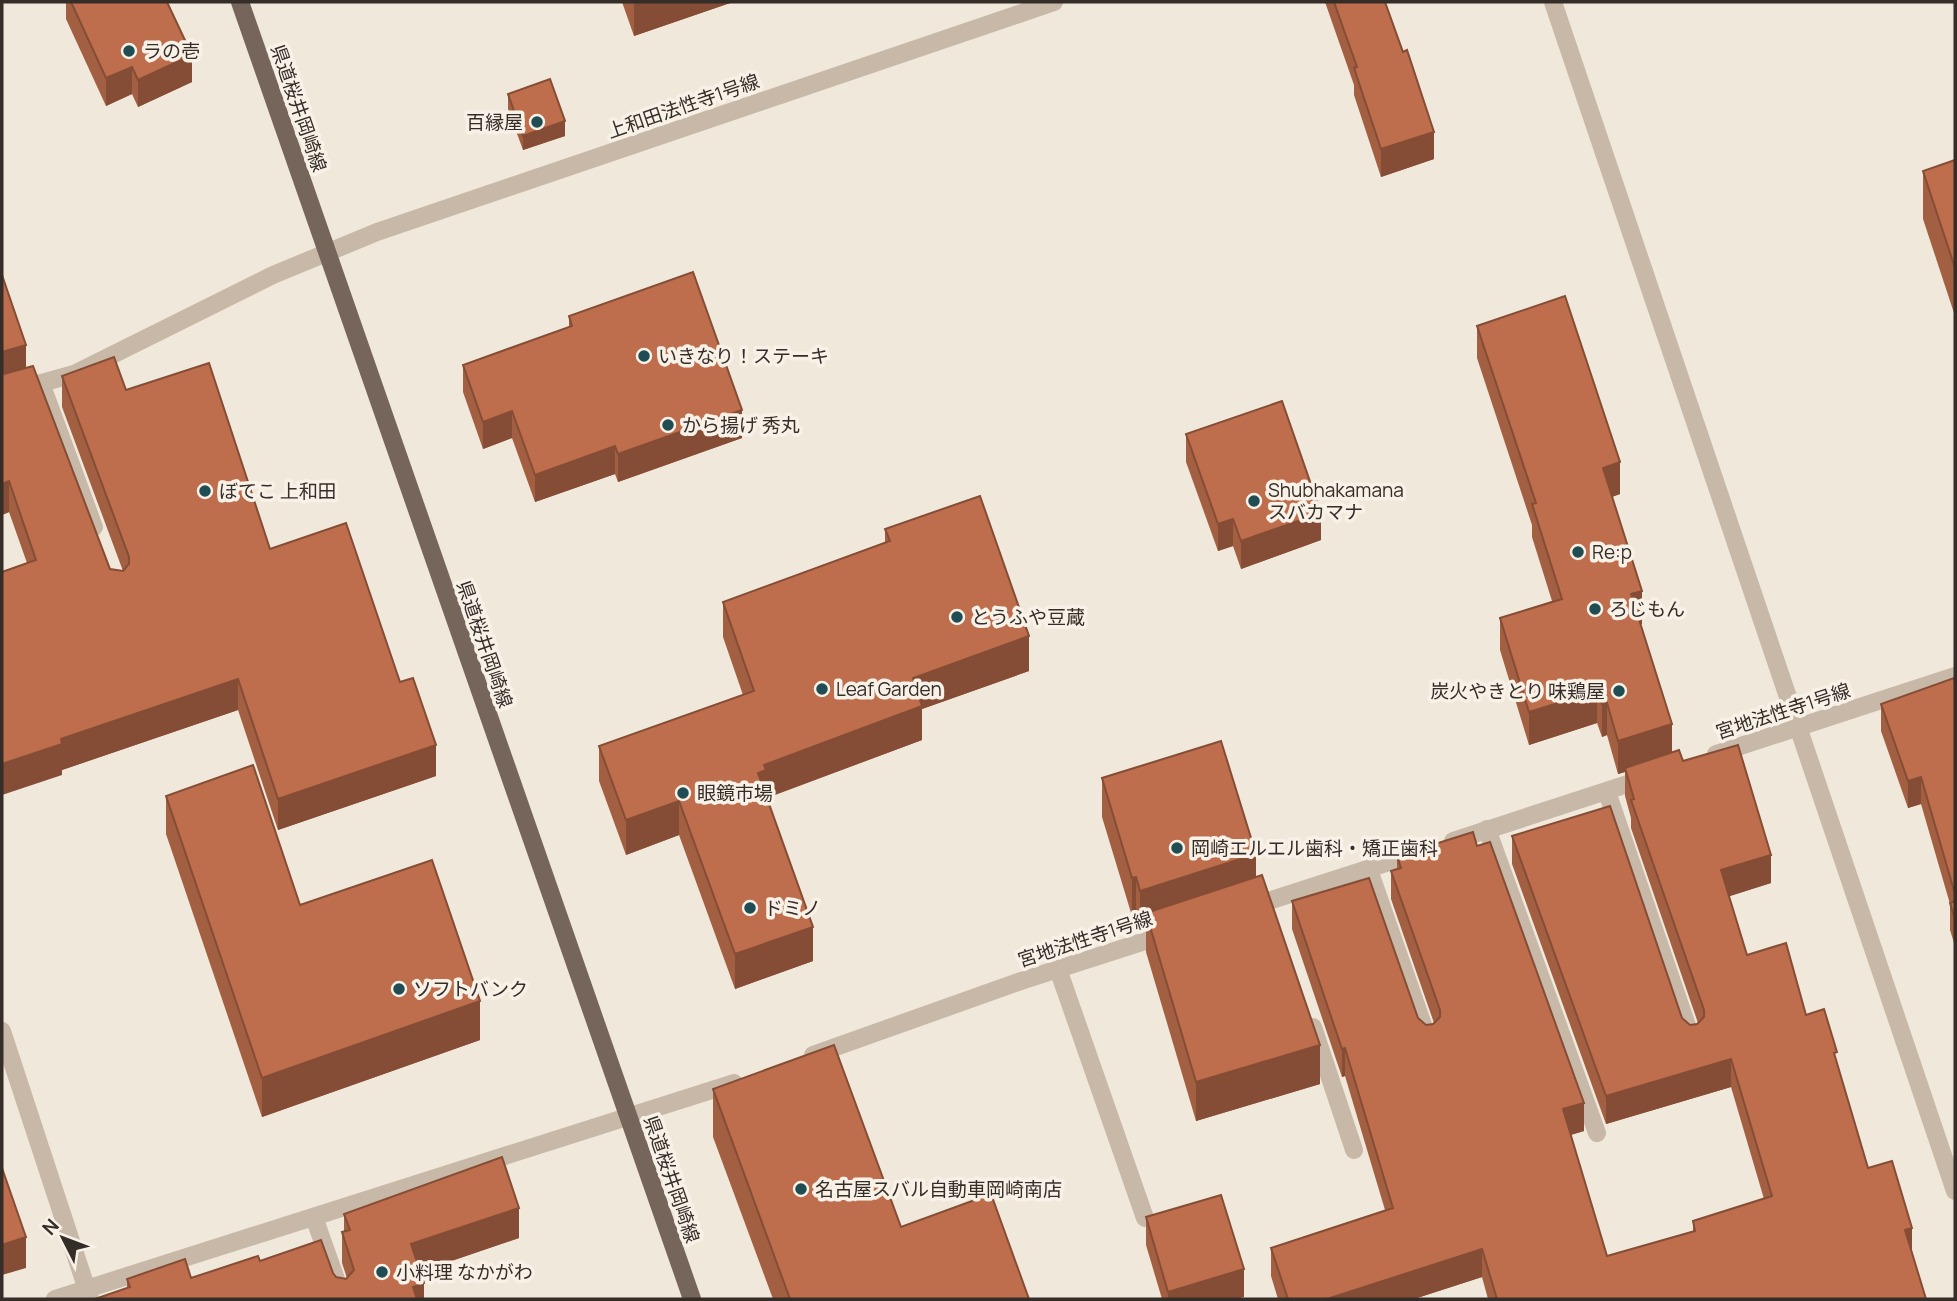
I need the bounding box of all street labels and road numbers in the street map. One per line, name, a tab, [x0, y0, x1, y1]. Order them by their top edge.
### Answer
street label: 県道桜井岡崎線	[265, 41, 333, 175]
street label: 上和田法性寺1号線	[603, 68, 763, 144]
street label: 県道桜井岡崎線	[451, 577, 519, 711]
street label: 宮地法性寺1号線	[1712, 677, 1854, 745]
street label: 宮地法性寺1号線	[1014, 905, 1156, 973]
street label: 県道桜井岡崎線	[638, 1112, 706, 1246]

